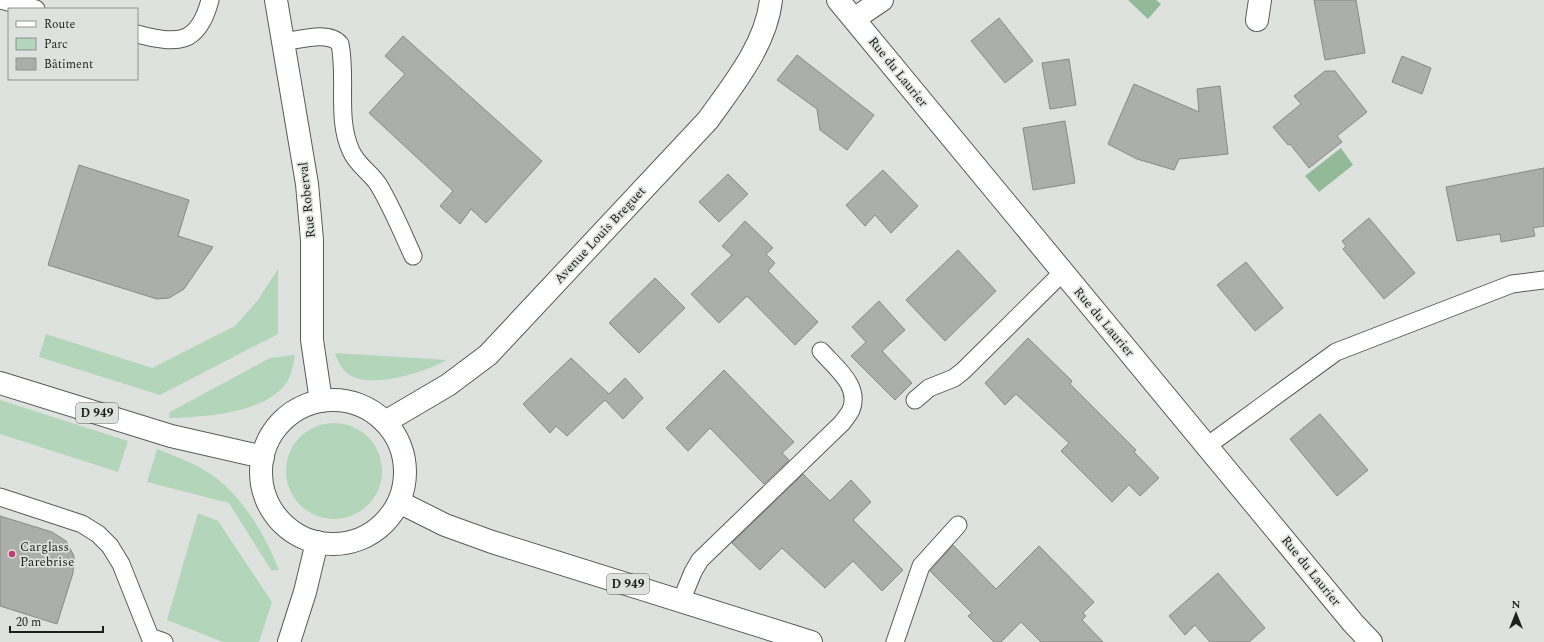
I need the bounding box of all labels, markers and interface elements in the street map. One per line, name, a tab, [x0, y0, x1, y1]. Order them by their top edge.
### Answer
legend	[8, 8, 138, 80]
text: Route	[44, 15, 75, 34]
street label: Rue du Laurier	[863, 32, 933, 112]
text: Parc	[44, 35, 68, 54]
text: Bâtiment	[44, 55, 93, 74]
street label: Rue Roberval	[293, 161, 321, 239]
street label: Avenue Louis Breguet	[549, 181, 651, 288]
street label: Rue du Laurier	[1069, 283, 1139, 361]
road number: D 949	[76, 403, 118, 423]
street label: Rue du Laurier	[1276, 531, 1346, 611]
place label: Carglass Parebrise	[20, 537, 74, 572]
marker: Carglass Parebrise	[7, 549, 17, 559]
road number: D 949	[607, 574, 649, 594]
north arrow	[1496, 594, 1536, 634]
text: N	[1512, 596, 1521, 613]
scale bar	[10, 608, 103, 634]
text: 20 m	[16, 613, 41, 632]

